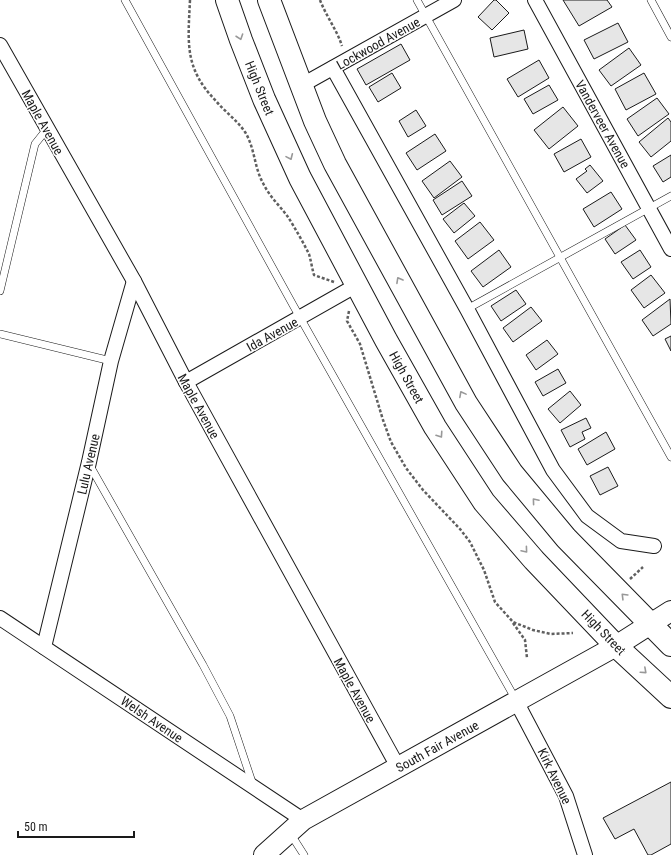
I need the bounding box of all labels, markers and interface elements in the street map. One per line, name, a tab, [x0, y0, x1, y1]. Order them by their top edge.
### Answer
street label: Lockwood Avenue	[334, 14, 423, 73]
one-way arrow	[235, 33, 244, 40]
street label: High Street	[242, 59, 277, 118]
street label: Vanderveer Avenue	[572, 78, 633, 171]
street label: Maple Avenue	[19, 87, 67, 157]
one-way arrow	[285, 152, 293, 160]
one-way arrow	[397, 277, 404, 284]
street label: Ida Avenue	[244, 314, 301, 355]
street label: High Street	[386, 349, 427, 406]
street label: Maple Avenue	[175, 371, 223, 441]
one-way arrow	[459, 391, 466, 398]
one-way arrow	[435, 430, 442, 437]
street label: Lulu Avenue	[74, 432, 103, 496]
one-way arrow	[533, 498, 540, 505]
one-way arrow	[521, 545, 528, 553]
one-way arrow	[621, 593, 629, 601]
street label: High Street	[578, 607, 629, 658]
street label: Maple Avenue	[331, 655, 379, 725]
one-way arrow	[639, 666, 647, 674]
street label: Welsh Avenue	[118, 693, 186, 746]
street label: South Fair Avenue	[393, 718, 481, 775]
street label: Kirk Avenue	[535, 746, 575, 807]
scale bar	[18, 813, 134, 839]
text: 50 m	[24, 820, 48, 834]

